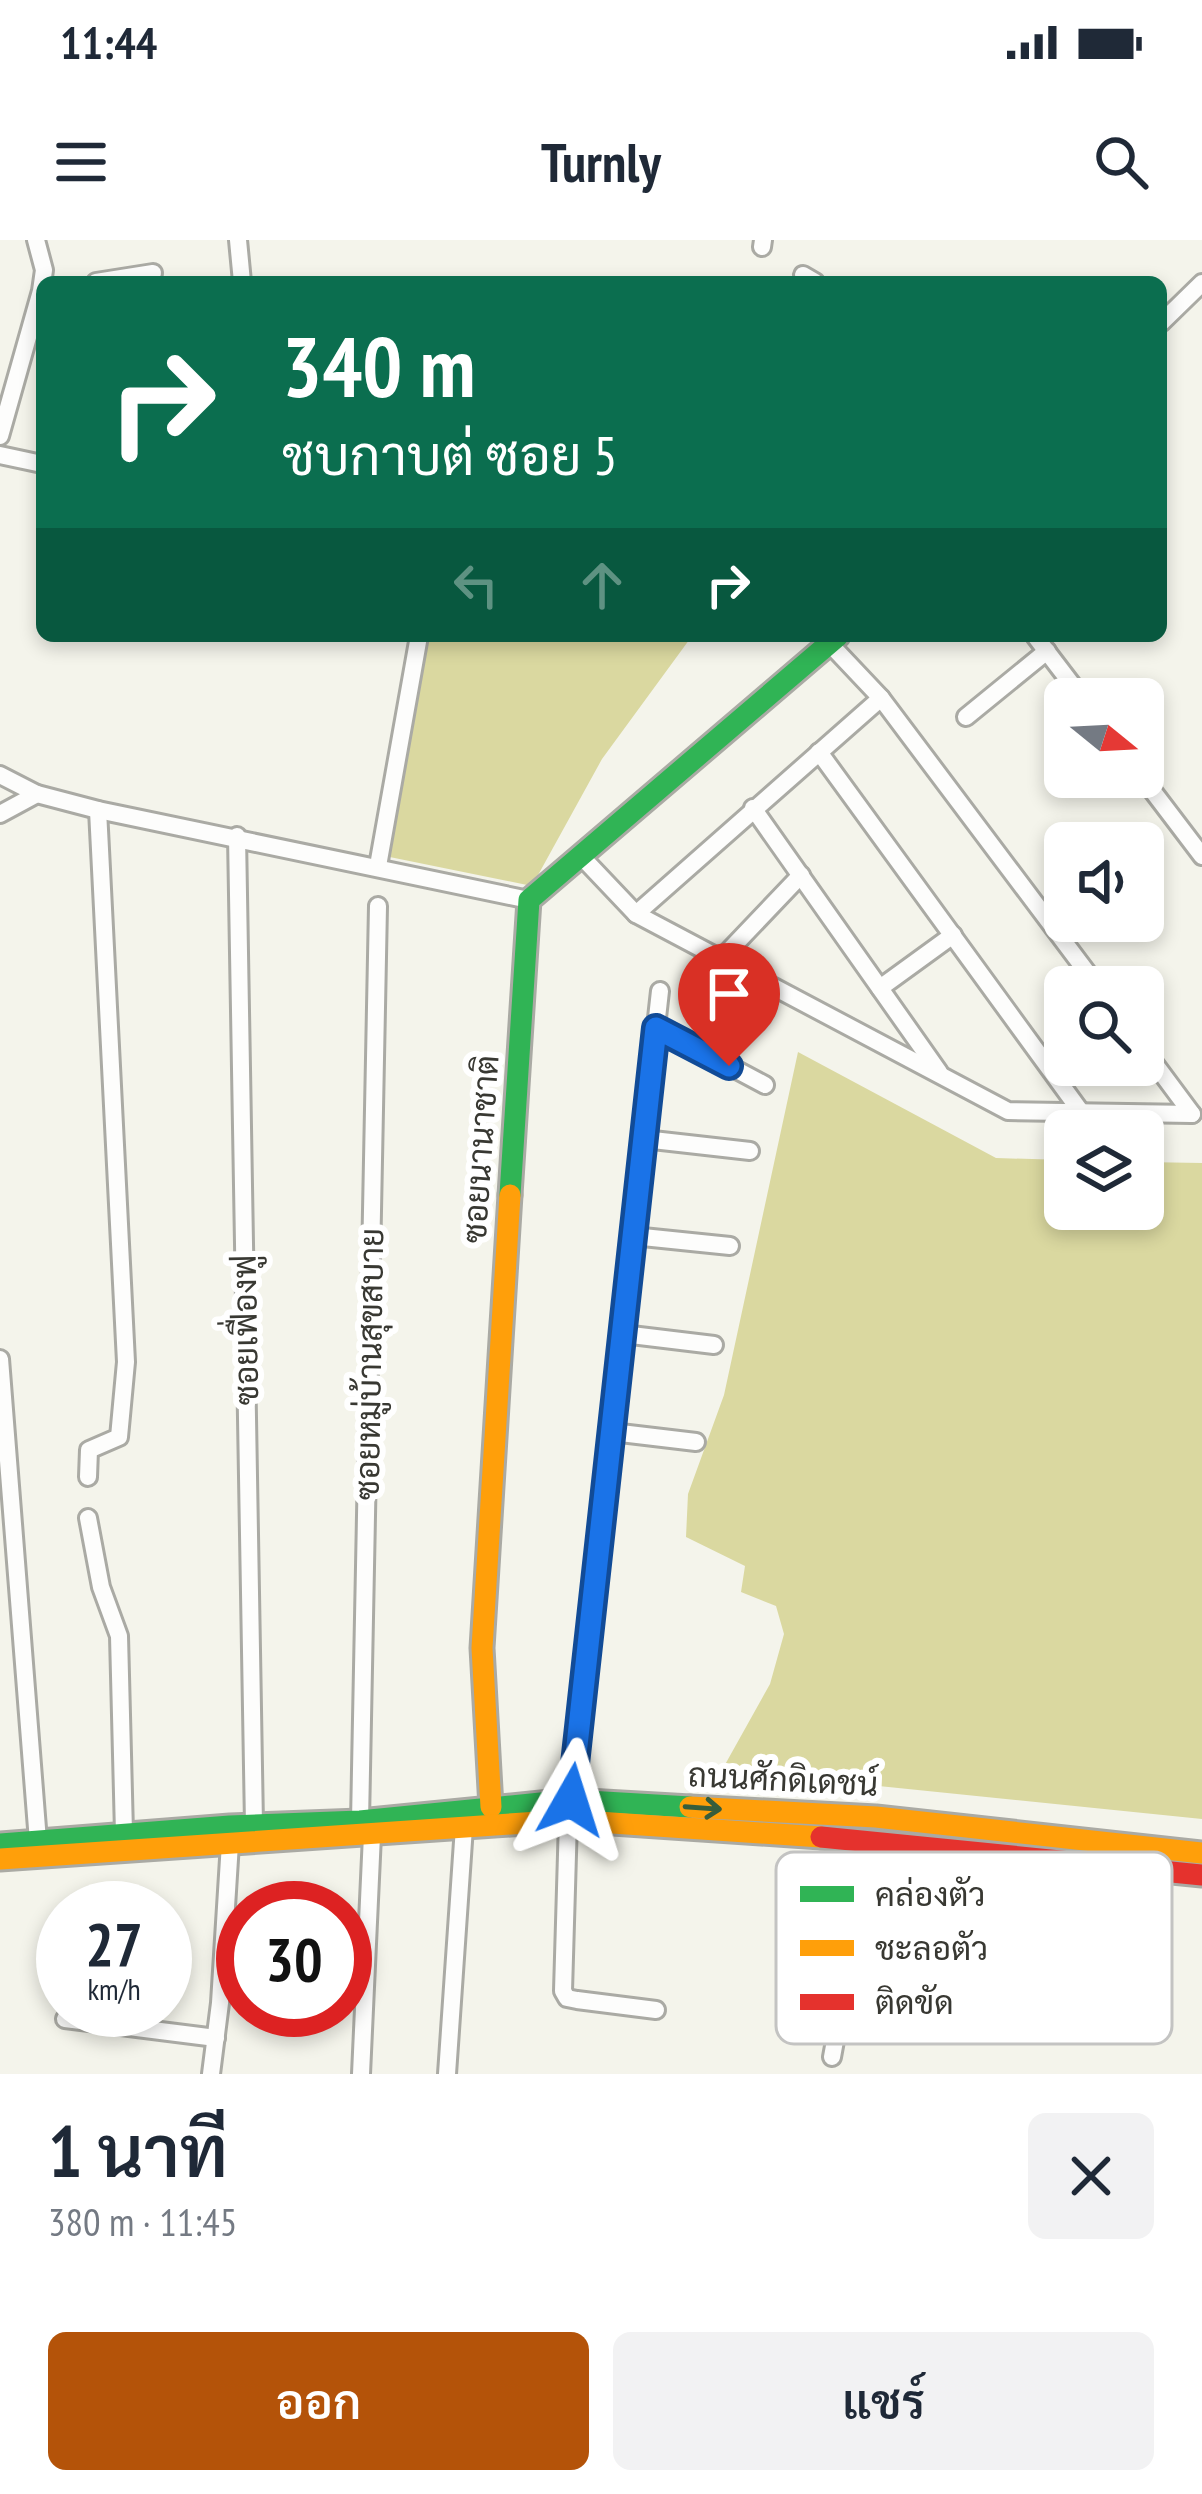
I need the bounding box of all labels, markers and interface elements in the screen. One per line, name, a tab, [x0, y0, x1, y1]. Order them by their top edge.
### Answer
text: 11:44	[60, 13, 157, 71]
text: Turnly	[541, 127, 661, 197]
icon: menu	[48, 129, 114, 195]
icon: search	[1088, 129, 1154, 195]
text: 340 m	[282, 311, 475, 420]
icon: right	[84, 324, 240, 480]
text: ชบกาบต่ ซอย 5	[282, 420, 618, 490]
icon: left	[443, 552, 509, 618]
icon: ahead	[569, 552, 635, 618]
icon: right	[695, 552, 761, 618]
north arrow	[1044, 678, 1164, 798]
map controls	[1044, 678, 1164, 1230]
button: sound	[1044, 822, 1164, 942]
pin	[678, 943, 780, 1066]
icon: arrive	[696, 961, 762, 1027]
button: search	[1044, 966, 1164, 1086]
street label: ซอยนานาชาติ	[451, 1053, 508, 1245]
button: layers	[1044, 1110, 1164, 1230]
street label: ซอยหมู่บ้านสุขสบาย	[345, 1228, 394, 1500]
street label: ซอยเฟื่องฟู	[215, 1254, 269, 1406]
position arrow	[508, 1737, 634, 1863]
street label: ถนนศักดิเดชน์	[687, 1752, 879, 1805]
one-way arrow	[683, 1797, 722, 1820]
legend	[776, 1852, 1172, 2044]
text: คล่องตัว	[875, 1872, 985, 1915]
speed limit sign: 30	[216, 1881, 372, 2037]
text: 27	[85, 1905, 143, 1983]
text: ชะลอตัว	[875, 1926, 988, 1969]
text: km/h	[87, 1969, 141, 2008]
text: ติดขัด	[875, 1980, 954, 2023]
text: 1 นาที	[48, 2104, 228, 2197]
button: close	[1028, 2113, 1154, 2239]
text: 380 m · 11:45	[48, 2196, 237, 2247]
button: ออก	[48, 2332, 589, 2470]
button: แชร์	[613, 2332, 1154, 2470]

